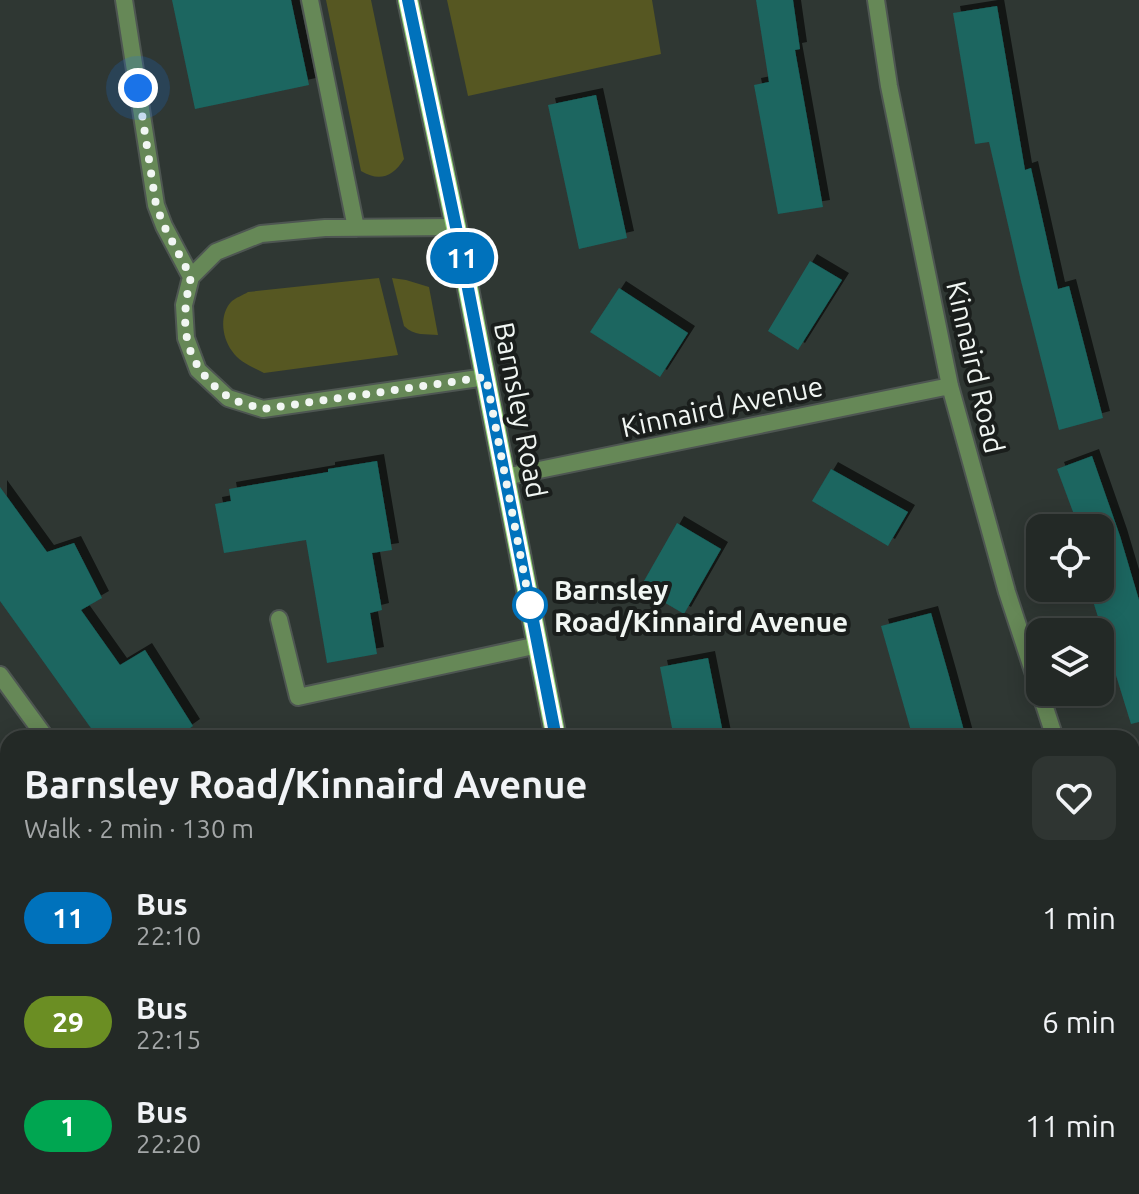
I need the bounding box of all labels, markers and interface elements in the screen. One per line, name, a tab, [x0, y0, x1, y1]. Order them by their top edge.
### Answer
your location	[118, 68, 158, 108]
line badge: 11	[426, 232, 498, 284]
text: 11	[446, 242, 478, 273]
street label: Kinnaird Road	[941, 278, 1011, 456]
street label: Barnsley Road	[489, 320, 553, 500]
street label: Kinnaird Avenue	[618, 369, 826, 443]
map controls	[1026, 514, 1114, 706]
button: locate	[1026, 514, 1114, 602]
place label: Barnsley Road/Kinnaird Avenue	[554, 574, 848, 637]
marker: Barnsley Road/Kinnaird Avenue	[513, 588, 547, 622]
button: layers	[1026, 618, 1114, 706]
button: heart	[1032, 756, 1116, 840]
text: Barnsley Road/Kinnaird Avenue	[24, 763, 587, 805]
text: Walk · 2 min · 130 m	[24, 814, 254, 843]
text: Bus	[136, 887, 188, 921]
text: 1 min	[1042, 901, 1116, 935]
text: 11	[52, 902, 84, 933]
text: 22:10	[136, 921, 201, 950]
text: Bus	[136, 991, 188, 1025]
text: 6 min	[1042, 1005, 1116, 1039]
text: 29	[52, 1006, 84, 1037]
text: 22:15	[136, 1025, 201, 1054]
text: Bus	[136, 1095, 188, 1129]
text: 11 min	[1025, 1109, 1116, 1143]
text: 1	[60, 1110, 76, 1141]
text: 22:20	[136, 1129, 201, 1158]

